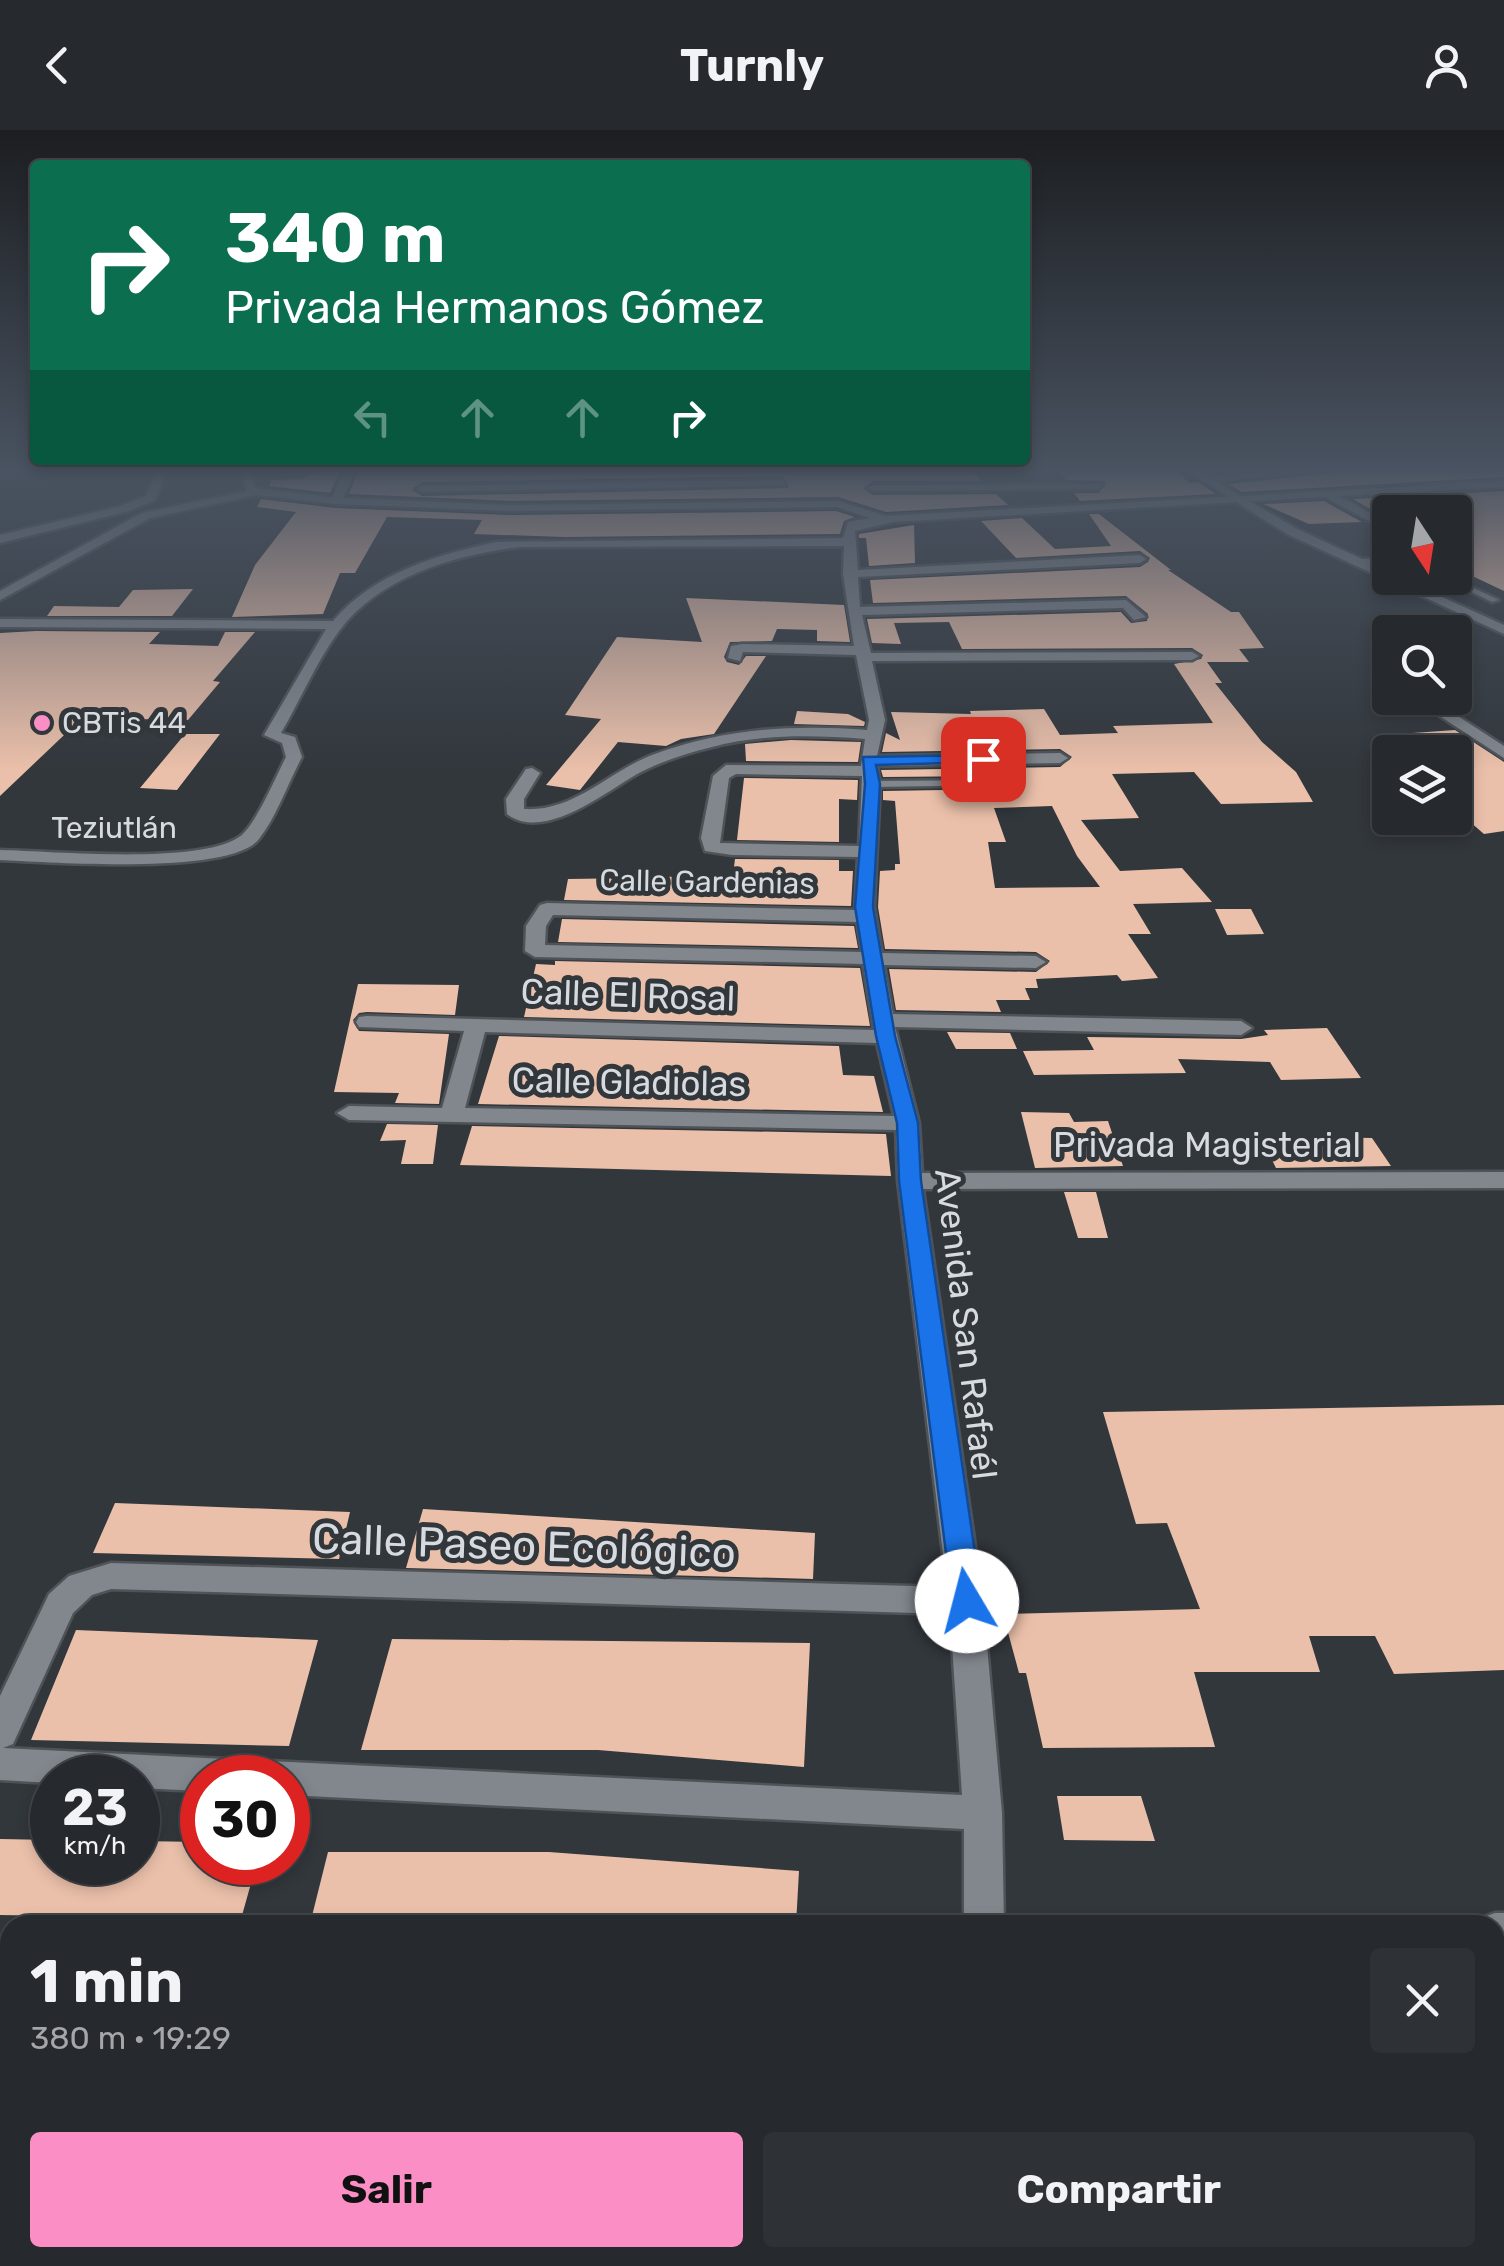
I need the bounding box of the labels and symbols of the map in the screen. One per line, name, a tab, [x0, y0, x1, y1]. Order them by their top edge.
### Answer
north arrow	[1372, 495, 1472, 595]
place label: CBTis 44	[62, 705, 186, 741]
marker: CBTis 44	[31, 712, 53, 734]
pin	[941, 717, 1026, 802]
street label: Teziutlán	[51, 810, 177, 846]
street label: Calle Gardenias	[599, 862, 815, 902]
street label: Calle El Rosal	[520, 970, 736, 1020]
street label: Calle Gladiolas	[511, 1059, 747, 1105]
street label: Privada Magisterial	[1053, 1124, 1361, 1166]
street label: Avenida San Rafaél	[926, 1166, 1006, 1482]
street label: Calle Paseo Ecológico	[311, 1514, 737, 1578]
position arrow	[915, 1549, 1019, 1653]
speed limit sign: 30	[180, 1755, 310, 1885]

